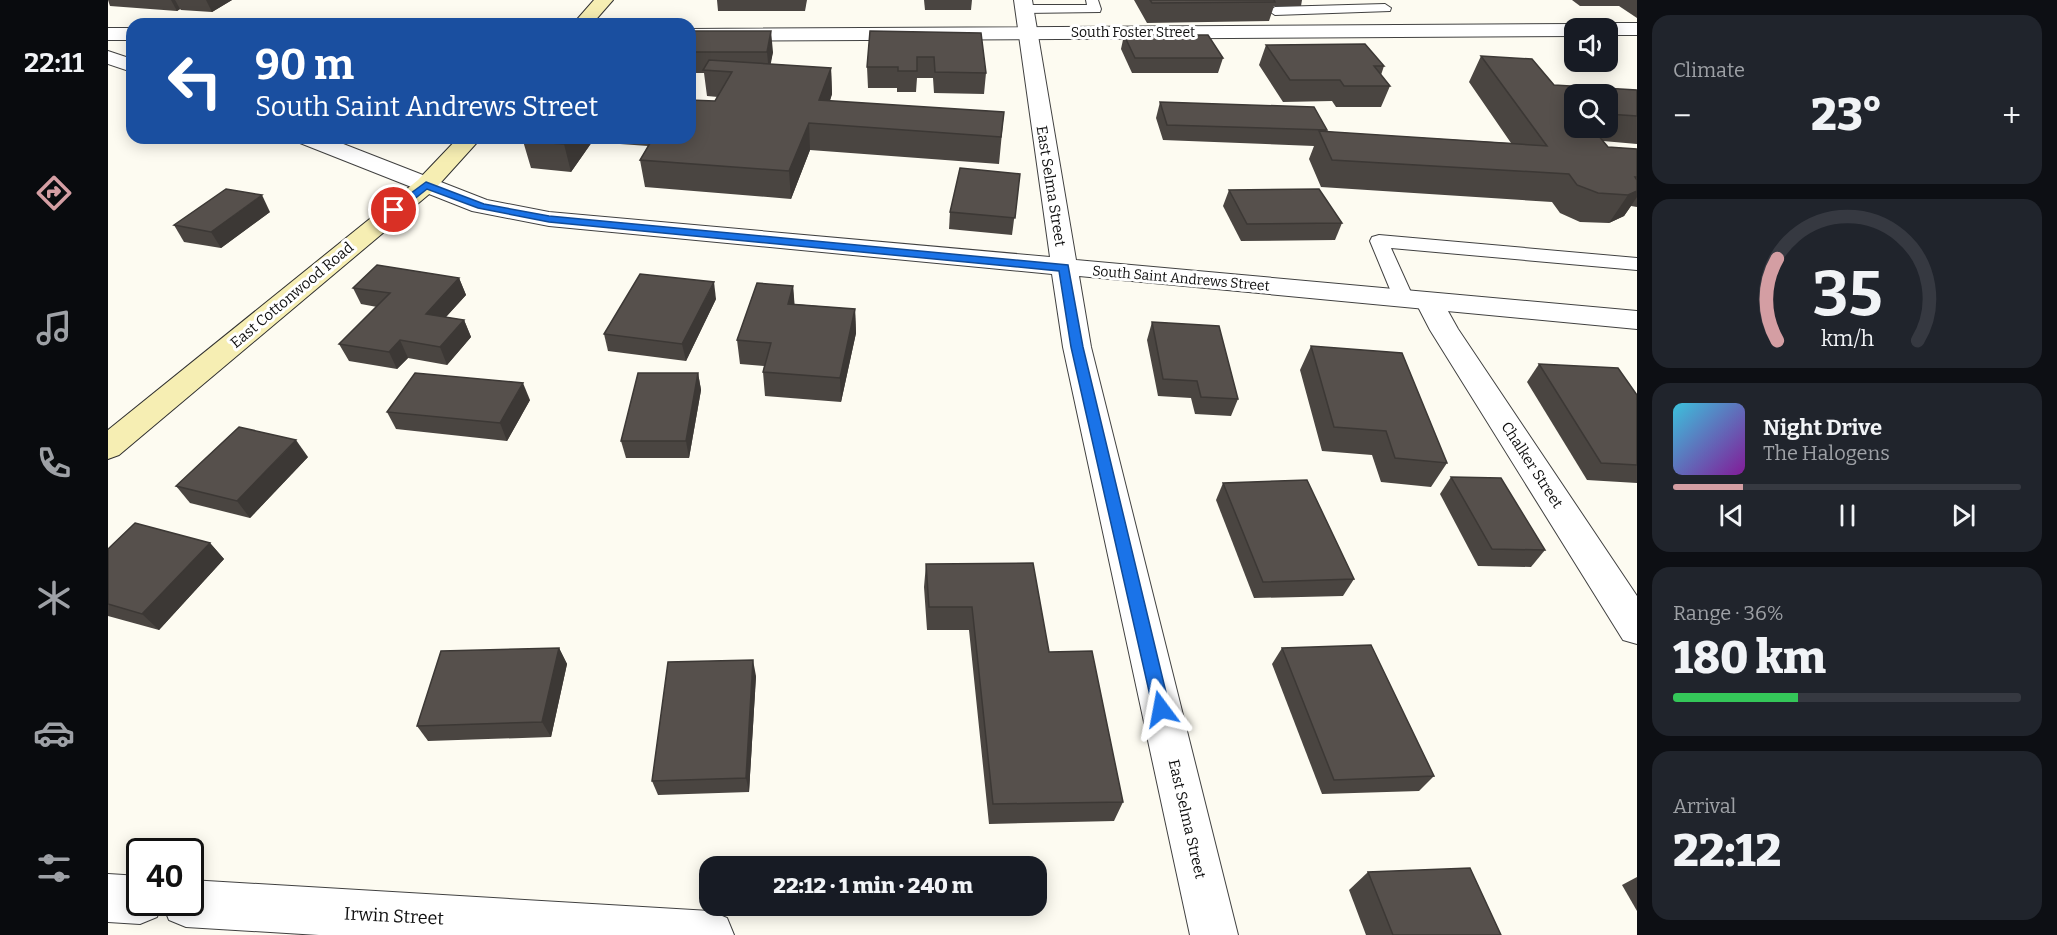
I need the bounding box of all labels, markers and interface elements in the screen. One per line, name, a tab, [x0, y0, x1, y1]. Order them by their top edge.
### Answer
map controls	[1564, 18, 1618, 138]
button: sound	[1564, 18, 1618, 72]
street label: South Foster Street	[1071, 24, 1195, 41]
text: 90 m	[255, 40, 354, 90]
icon: left	[156, 42, 234, 120]
text: 22:11	[24, 47, 84, 79]
text: Climate	[1673, 58, 1745, 82]
button: search	[1564, 84, 1618, 138]
text: 23°	[1811, 88, 1882, 142]
text: South Saint Andrews Street	[255, 91, 598, 123]
text: −	[1673, 96, 1691, 136]
text: +	[2002, 96, 2021, 136]
street label: East Selma Street	[1033, 124, 1070, 248]
icon: directions	[33, 172, 75, 214]
pin	[368, 184, 419, 235]
icon: arrive	[377, 193, 410, 226]
street label: East Cottonwood Road	[227, 238, 357, 352]
text: 35	[1812, 257, 1882, 332]
street label: South Saint Andrews Street	[1092, 262, 1270, 295]
icon: music	[33, 307, 75, 349]
text: km/h	[1820, 326, 1874, 352]
text: Night Drive	[1763, 414, 1882, 441]
street label: Chalker Street	[1497, 418, 1567, 512]
text: The Halogens	[1763, 441, 1890, 465]
icon: phone	[33, 442, 75, 484]
icon: previous	[1715, 499, 1748, 532]
icon: pause	[1831, 499, 1864, 532]
icon: next	[1947, 499, 1980, 532]
icon: climate	[33, 577, 75, 619]
text: Range · 36%	[1673, 601, 1784, 625]
text: 180 km	[1673, 631, 1826, 685]
position arrow	[1129, 677, 1193, 741]
icon: car	[33, 712, 75, 754]
street label: East Selma Street	[1165, 758, 1210, 881]
text: Arrival	[1673, 794, 1736, 818]
text: 22:12	[1673, 824, 1781, 878]
speed limit sign: 40	[126, 838, 204, 916]
icon: filters	[33, 847, 75, 889]
text: 22:12 · 1 min · 240 m	[773, 872, 973, 899]
street label: Irwin Street	[344, 902, 445, 930]

